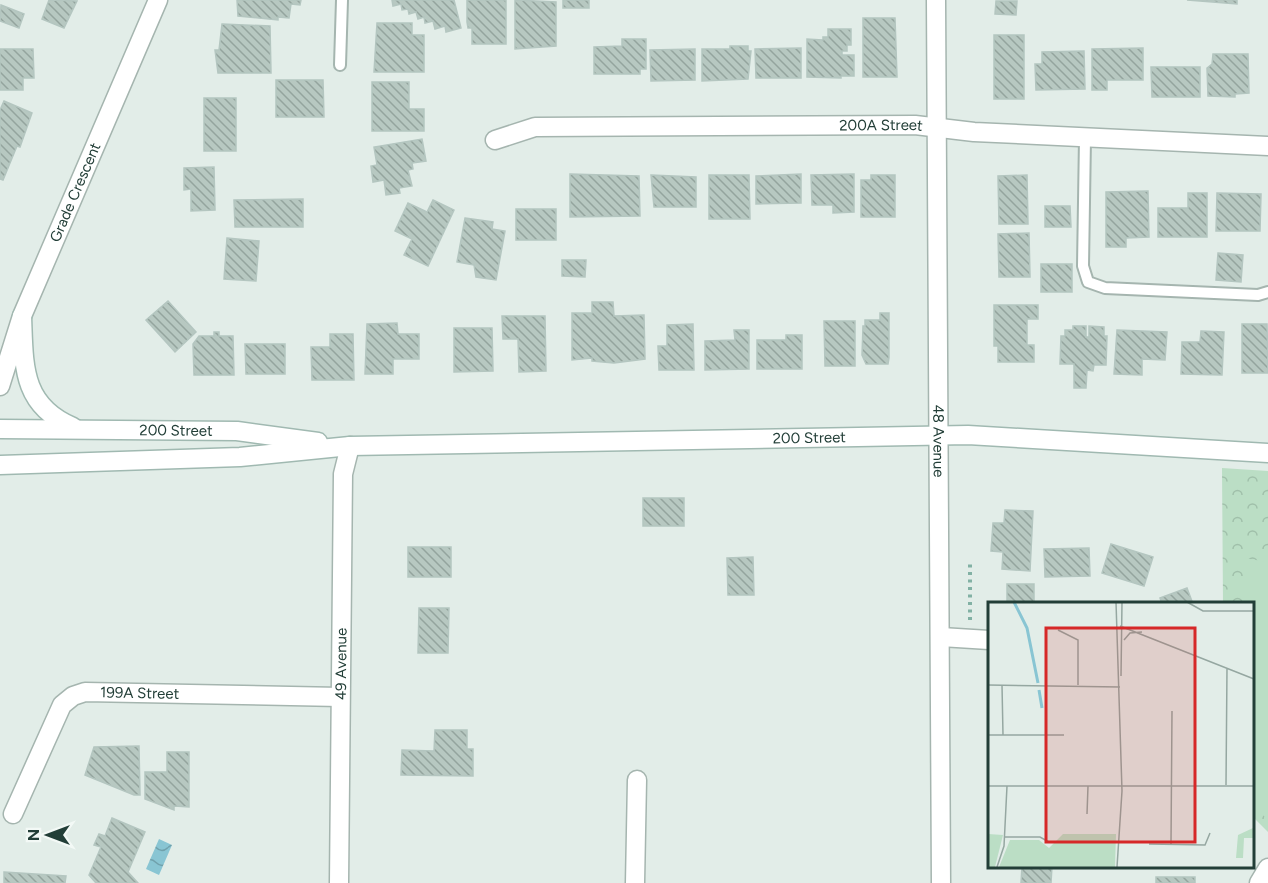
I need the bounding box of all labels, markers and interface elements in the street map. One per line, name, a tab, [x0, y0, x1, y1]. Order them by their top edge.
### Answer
street label: 200A Street	[839, 116, 924, 135]
street label: Grade Crescent	[46, 140, 105, 245]
street label: 48 Avenue	[929, 404, 948, 478]
street label: 200 Street	[139, 421, 213, 440]
street label: 200 Street	[772, 428, 846, 447]
inset map	[988, 602, 1253, 868]
street label: 49 Avenue	[332, 628, 350, 700]
street label: 199A Street	[100, 683, 180, 703]
north arrow	[18, 805, 78, 865]
text: N	[24, 829, 43, 841]

